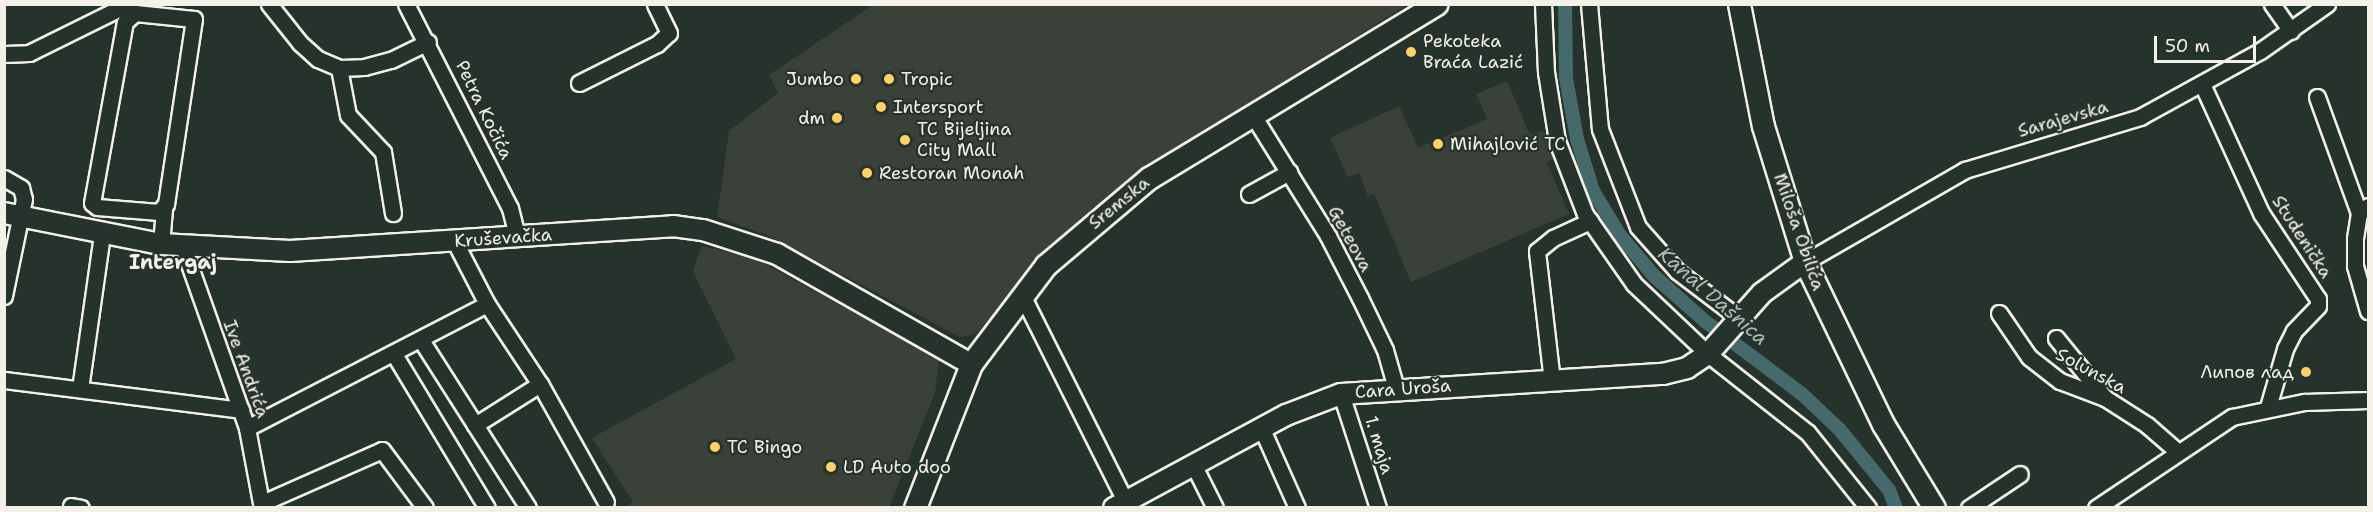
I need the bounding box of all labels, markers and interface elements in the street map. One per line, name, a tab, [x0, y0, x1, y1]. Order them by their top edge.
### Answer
scale bar	[2157, 24, 2259, 62]
place label: Pekoteka Braća Lazić	[1423, 31, 1523, 74]
text: 50 m	[2165, 34, 2210, 58]
marker: Pekoteka Braća Lazić	[1404, 45, 1418, 59]
street label: Petra Kočića	[451, 57, 517, 163]
place label: Jumbo	[786, 68, 844, 90]
place label: Tropic	[901, 68, 953, 90]
marker: Jumbo	[849, 72, 863, 86]
marker: Tropic	[882, 72, 896, 86]
place label: Intersport	[893, 96, 984, 118]
street label: Sarajevska	[2015, 96, 2111, 142]
marker: Intersport	[874, 100, 888, 114]
place label: dm	[798, 107, 825, 129]
marker: dm	[830, 111, 844, 125]
place label: TC Bijeljina City Mall	[917, 119, 1012, 162]
marker: TC Bijeljina City Mall	[898, 133, 912, 147]
place label: Mihajlović TC	[1450, 133, 1565, 155]
marker: Mihajlović TC	[1431, 137, 1445, 151]
place label: Restoran Monah	[879, 162, 1025, 184]
marker: Restoran Monah	[860, 166, 874, 180]
street label: Miloša Obilića	[1769, 171, 1829, 293]
street label: Sremska	[1084, 172, 1154, 234]
street label: Studenička	[2267, 192, 2337, 282]
street label: Geteova	[1323, 202, 1377, 276]
street label: Kruševačka	[454, 224, 552, 252]
water label: Kanal Dašnica	[1653, 242, 1773, 350]
district label: Intergaj	[129, 250, 217, 274]
street label: Ive Andrića	[218, 317, 274, 421]
street label: Solunska	[2052, 344, 2130, 398]
place label: Липов лад	[2201, 361, 2294, 383]
marker: Липов лад	[2299, 365, 2313, 379]
street label: Cara Uroša	[1354, 375, 1452, 403]
street label: 1. maja	[1360, 413, 1398, 477]
place label: TC Bingo	[727, 436, 802, 458]
marker: TC Bingo	[708, 440, 722, 454]
place label: LD Auto doo	[843, 456, 951, 478]
marker: LD Auto doo	[824, 460, 838, 474]

